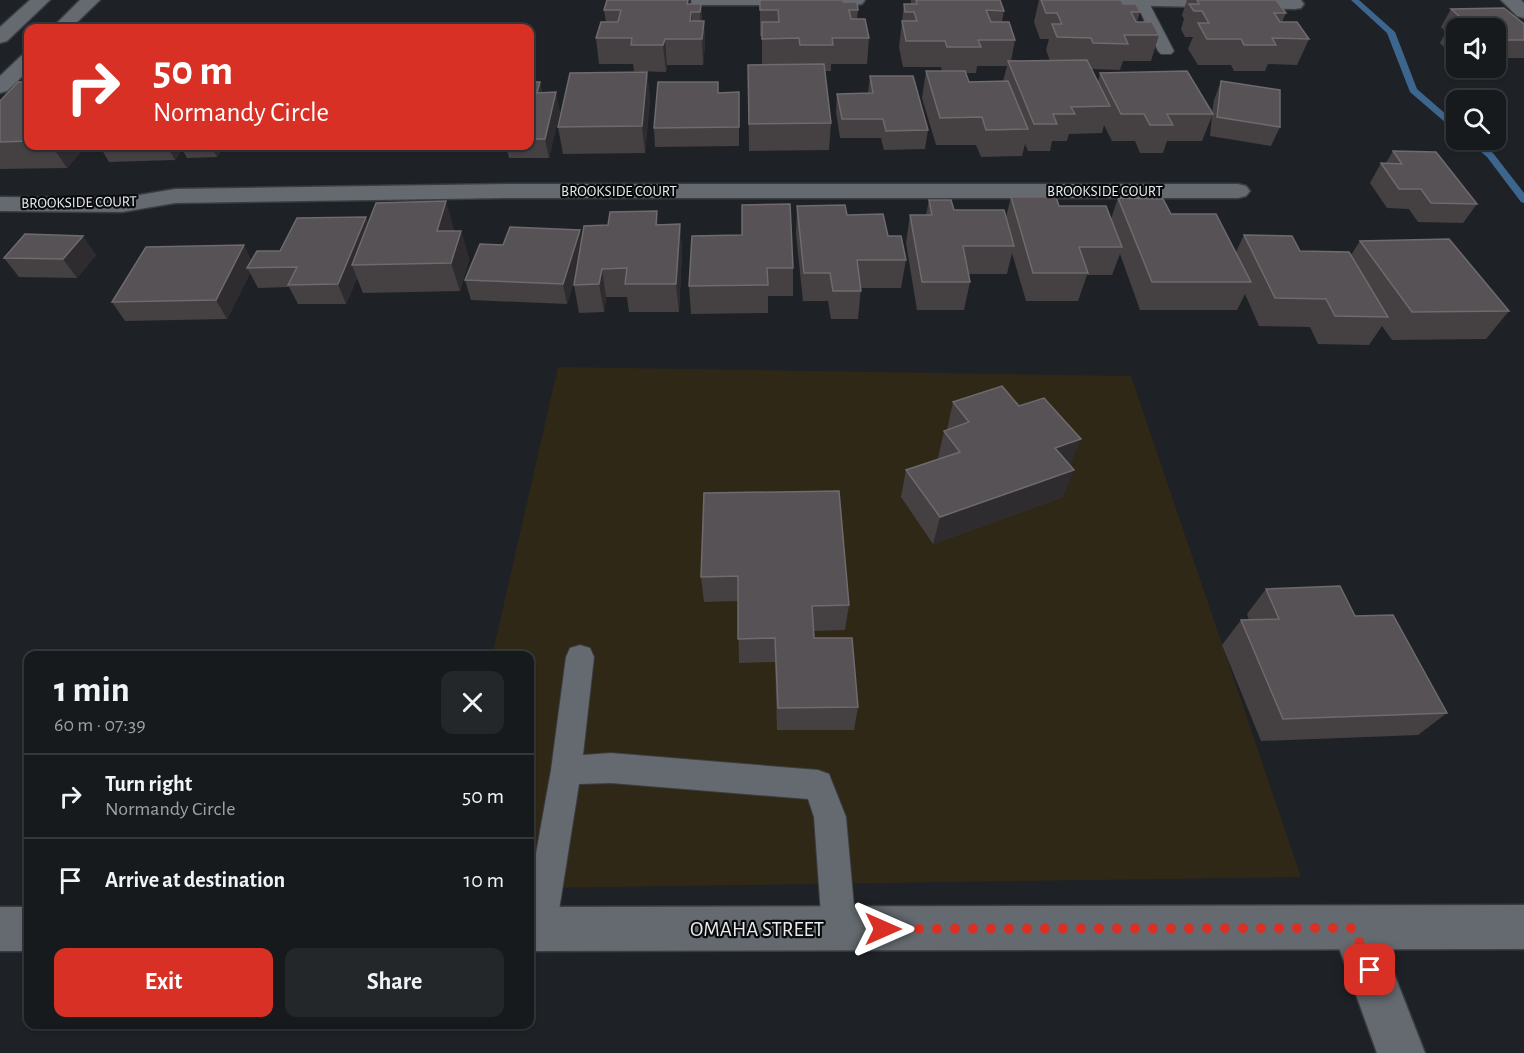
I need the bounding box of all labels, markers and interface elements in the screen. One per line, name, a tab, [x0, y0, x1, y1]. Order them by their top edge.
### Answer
map controls	[1446, 18, 1506, 150]
button: sound	[1446, 18, 1506, 78]
icon: right	[54, 48, 132, 126]
text: 50 m	[153, 50, 233, 92]
button: search	[1446, 90, 1506, 150]
text: Normandy Circle	[153, 99, 329, 126]
street label: BROOKSIDE COURT	[561, 184, 678, 199]
street label: BROOKSIDE COURT	[1047, 184, 1164, 199]
street label: BROOKSIDE COURT	[21, 194, 138, 211]
button: close	[441, 671, 504, 734]
text: 1 min	[54, 672, 130, 708]
text: 60 m · 07:39	[54, 715, 146, 735]
text: Turn right	[105, 773, 192, 795]
icon: right	[54, 780, 87, 813]
text: 50 m	[462, 785, 504, 807]
text: Normandy Circle	[105, 799, 235, 819]
icon: arrive	[54, 864, 87, 897]
text: Arrive at destination	[105, 869, 285, 891]
text: 10 m	[464, 869, 504, 891]
position arrow	[851, 897, 915, 961]
street label: OMAHA STREET	[690, 919, 824, 940]
pin	[1344, 944, 1395, 995]
button: Exit	[54, 948, 273, 1017]
button: Share	[285, 948, 504, 1017]
icon: arrive	[1353, 953, 1386, 986]

